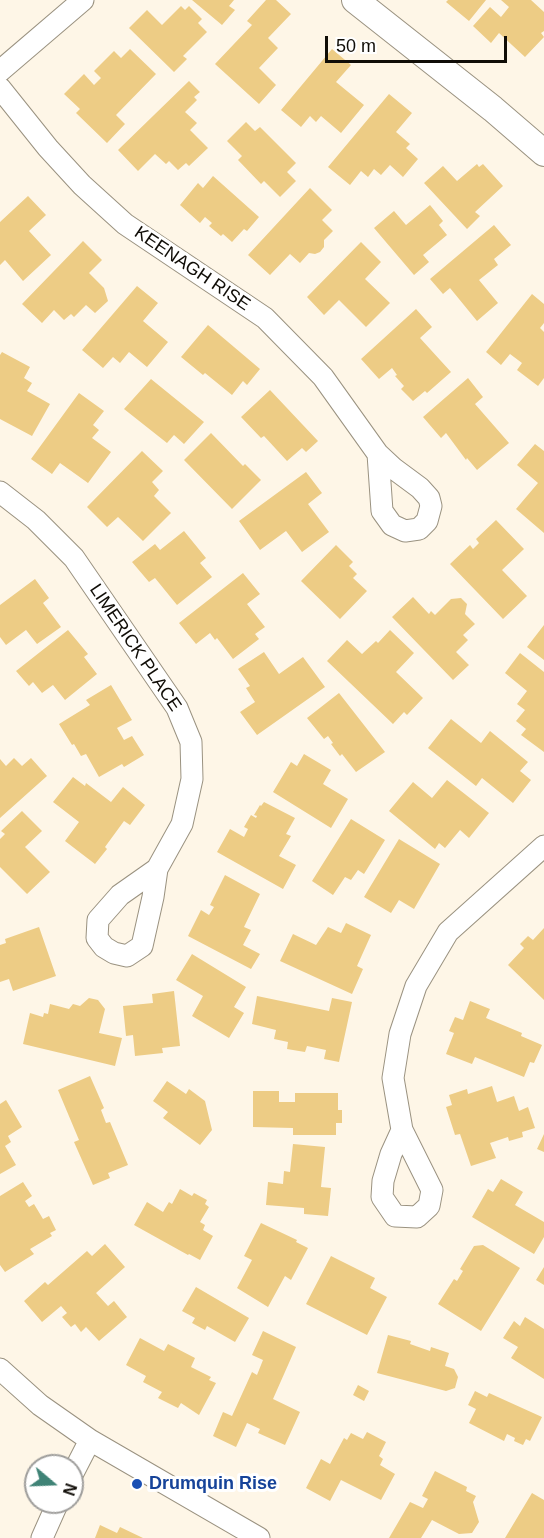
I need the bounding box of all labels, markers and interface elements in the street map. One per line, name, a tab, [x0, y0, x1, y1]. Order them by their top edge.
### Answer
scale bar	[328, 24, 510, 62]
text: 50 m	[336, 36, 376, 56]
street label: KEENAGH RISE	[130, 222, 254, 316]
street label: LIMERICK PLACE	[84, 580, 186, 716]
north arrow	[24, 1454, 84, 1514]
place label: Drumquin Rise	[149, 1473, 277, 1495]
marker: Drumquin Rise	[130, 1477, 144, 1491]
text: N	[60, 1481, 80, 1498]

